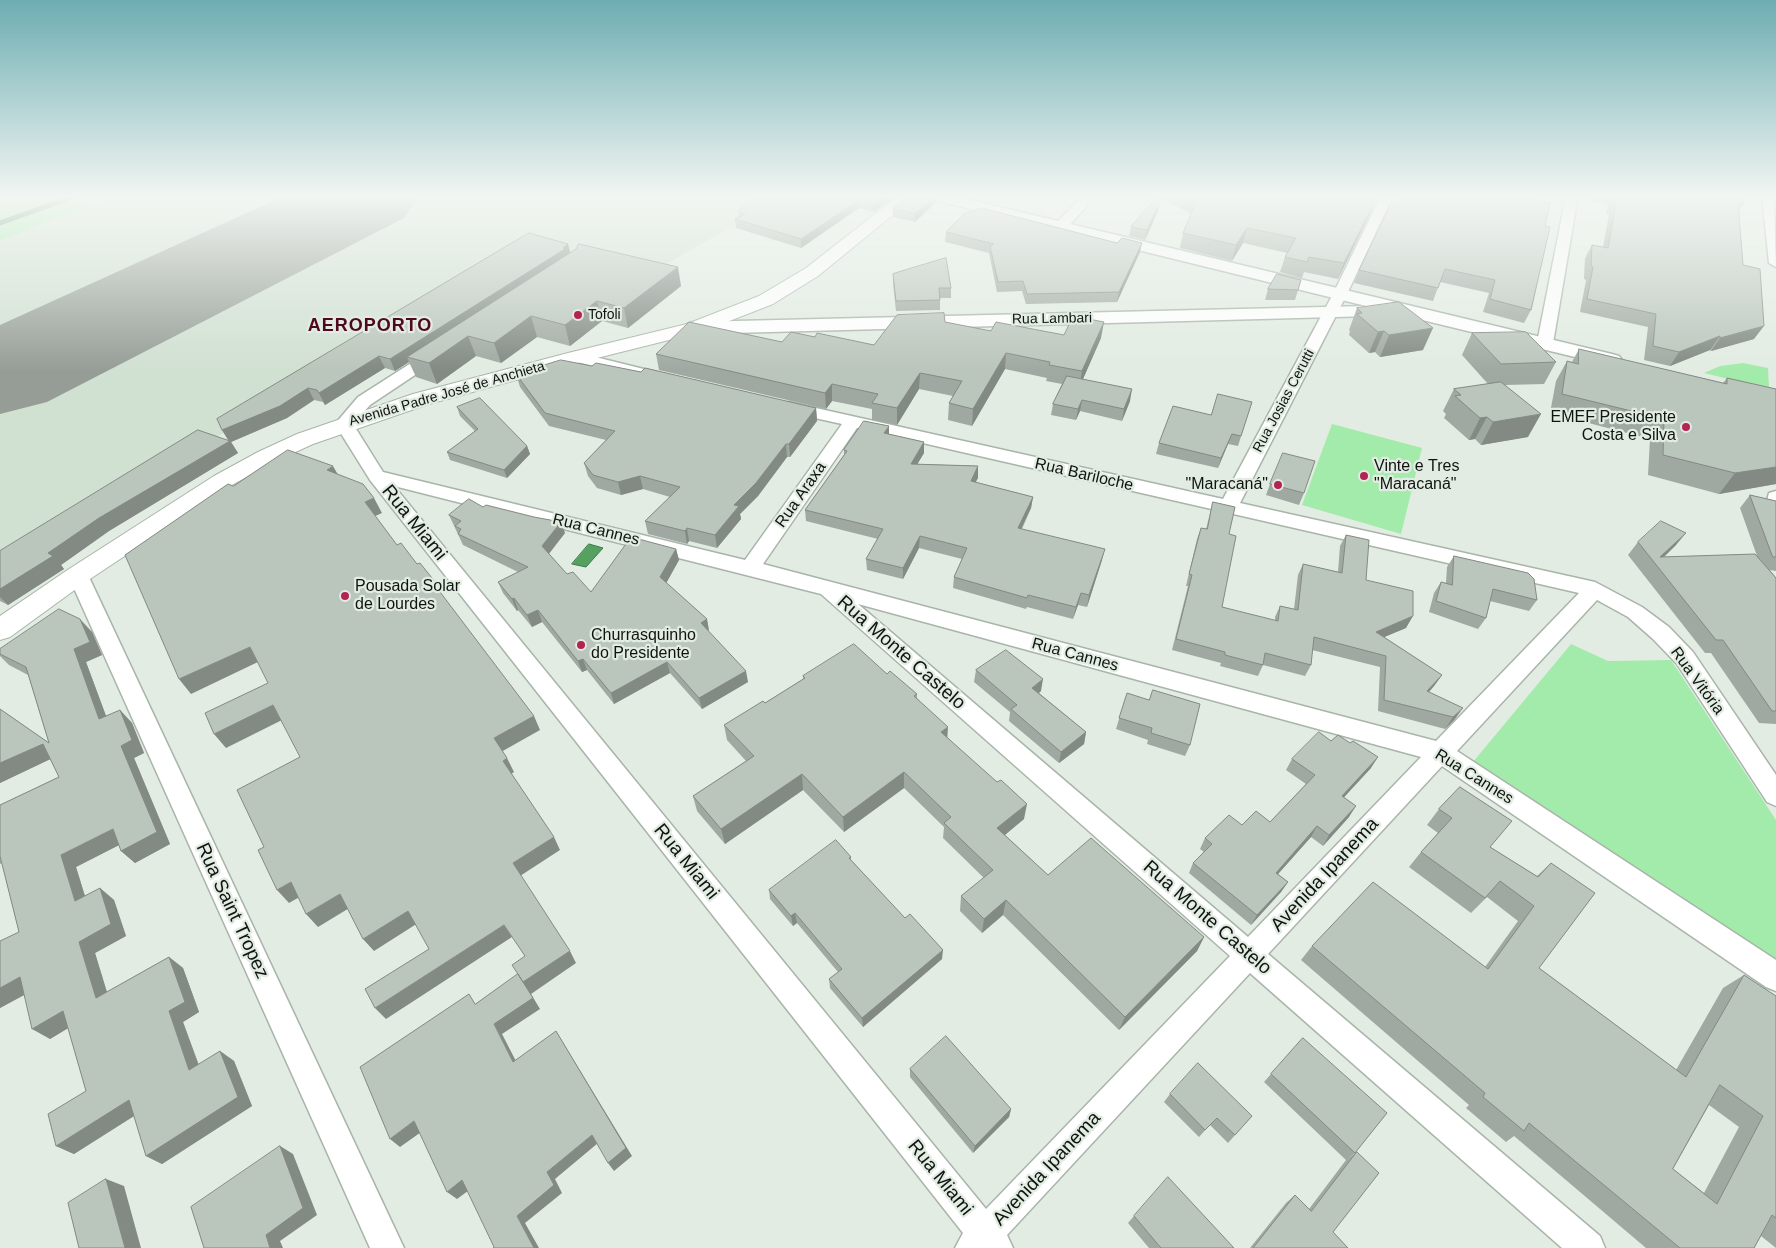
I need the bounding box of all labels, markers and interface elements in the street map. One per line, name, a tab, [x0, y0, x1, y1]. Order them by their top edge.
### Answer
place label: Tofoli	[588, 307, 621, 323]
marker: Tofoli	[572, 309, 584, 321]
street label: Rua Lambari	[1012, 310, 1092, 328]
district label: AEROPORTO	[307, 315, 433, 337]
street label: Rua Josias Cerutti	[1250, 347, 1318, 455]
street label: Avenida Padre José de Anchieta	[347, 358, 547, 430]
place label: EMEF Presidente Costa e Silva	[1551, 408, 1676, 446]
marker: EMEF Presidente Costa e Silva	[1680, 421, 1692, 433]
street label: Rua Bariloche	[1033, 454, 1135, 496]
place label: Vinte e Tres "Maracaná"	[1374, 457, 1459, 495]
street label: Rua Araxa	[771, 459, 831, 531]
marker: Vinte e Tres "Maracaná"	[1358, 470, 1370, 482]
place label: "Maracaná"	[1185, 475, 1268, 495]
marker: "Maracaná"	[1272, 479, 1284, 491]
street label: Rua Miami	[377, 481, 451, 565]
street label: Rua Cannes	[551, 510, 641, 550]
place label: Pousada Solar de Lourdes	[355, 577, 460, 615]
marker: Pousada Solar de Lourdes	[339, 590, 351, 602]
street label: Rua Monte Castelo	[832, 591, 970, 715]
place label: Churrasquinho do Presidente	[591, 626, 696, 664]
street label: Rua Cannes	[1030, 634, 1120, 676]
marker: Churrasquinho do Presidente	[575, 639, 587, 651]
street label: Rua Vitória	[1666, 643, 1728, 719]
street label: Rua Cannes	[1431, 745, 1517, 809]
street label: Avenida Ipanema	[1266, 813, 1384, 937]
street label: Rua Miami	[649, 820, 723, 904]
street label: Rua Saint Tropez	[191, 840, 273, 982]
street label: Rua Monte Castelo	[1138, 856, 1276, 980]
street label: Avenida Ipanema	[988, 1107, 1106, 1231]
street label: Rua Miami	[903, 1136, 977, 1220]

